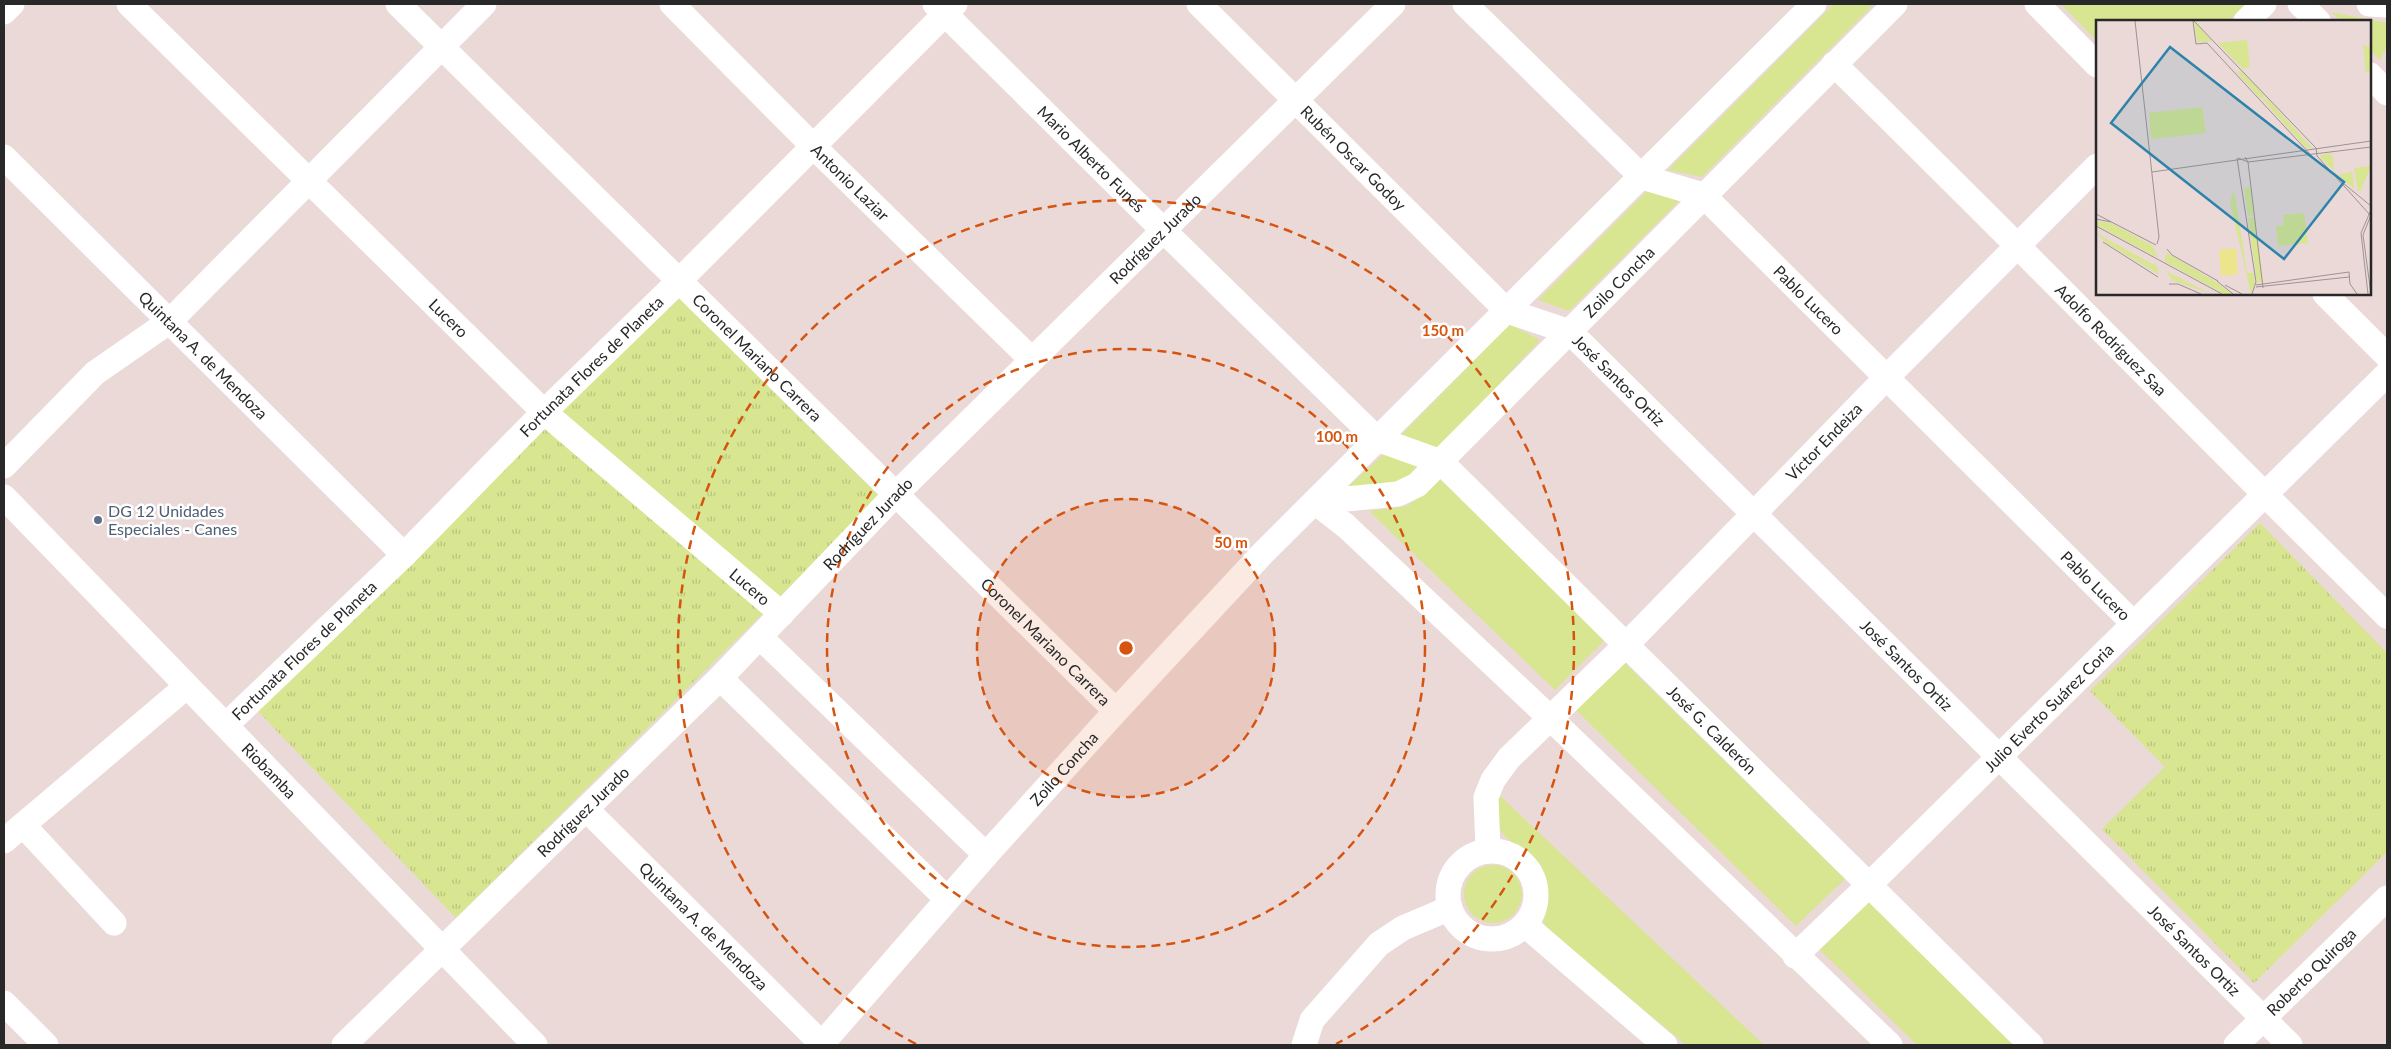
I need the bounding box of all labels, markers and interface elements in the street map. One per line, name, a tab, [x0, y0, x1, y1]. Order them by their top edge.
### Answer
inset map	[2096, 20, 2371, 295]
street label: Mario Alberto Funes	[1034, 101, 1149, 216]
street label: Rubén Oscar Godoy	[1297, 101, 1411, 214]
street label: Antonio Laziar	[808, 140, 893, 224]
street label: Rodríguez Jurado	[1105, 189, 1205, 287]
street label: Zoilo Concha	[1579, 242, 1658, 321]
street label: Pablo Lucero	[1770, 261, 1848, 338]
street label: Adolfo Rodríguez Saa	[2052, 280, 2171, 399]
street label: Quintana A. de Mendoza	[135, 287, 272, 423]
street label: Coronel Mariano Carrera	[689, 289, 826, 425]
street label: Fortunata Flores de Planeta	[515, 292, 667, 440]
street label: Lucero	[425, 294, 472, 341]
text: 150 m	[1422, 321, 1464, 339]
street label: José Santos Ortiz	[1569, 330, 1669, 430]
street label: Víctor Endeiza	[1782, 399, 1866, 484]
text: 100 m	[1316, 427, 1358, 445]
street label: Rodríguez Jurado	[819, 473, 916, 574]
place label: DG 12 Unidades Especiales - Canes	[108, 501, 237, 538]
marker: DG 12 Unidades Especiales - Canes	[92, 514, 104, 526]
text: 50 m	[1214, 533, 1248, 551]
street label: Pablo Lucero	[2057, 547, 2135, 624]
street label: Lucero	[726, 564, 774, 609]
street label: Coronel Mariano Carrera	[977, 574, 1115, 709]
street label: Fortunata Flores de Planeta	[227, 576, 380, 724]
street label: José Santos Ortiz	[1857, 615, 1957, 715]
centre of rings	[1117, 639, 1135, 657]
street label: Julio Everto Suárez Coria	[1980, 639, 2117, 775]
street label: José G. Calderón	[1664, 681, 1761, 778]
street label: Zoilo Concha	[1026, 728, 1102, 809]
street label: Riobamba	[238, 739, 301, 802]
street label: Rodríguez Jurado	[533, 762, 633, 860]
street label: Quintana A. de Mendoza	[636, 858, 772, 994]
street label: José Santos Ortiz	[2145, 900, 2245, 1000]
street label: Roberto Quiroga	[2262, 924, 2359, 1019]

